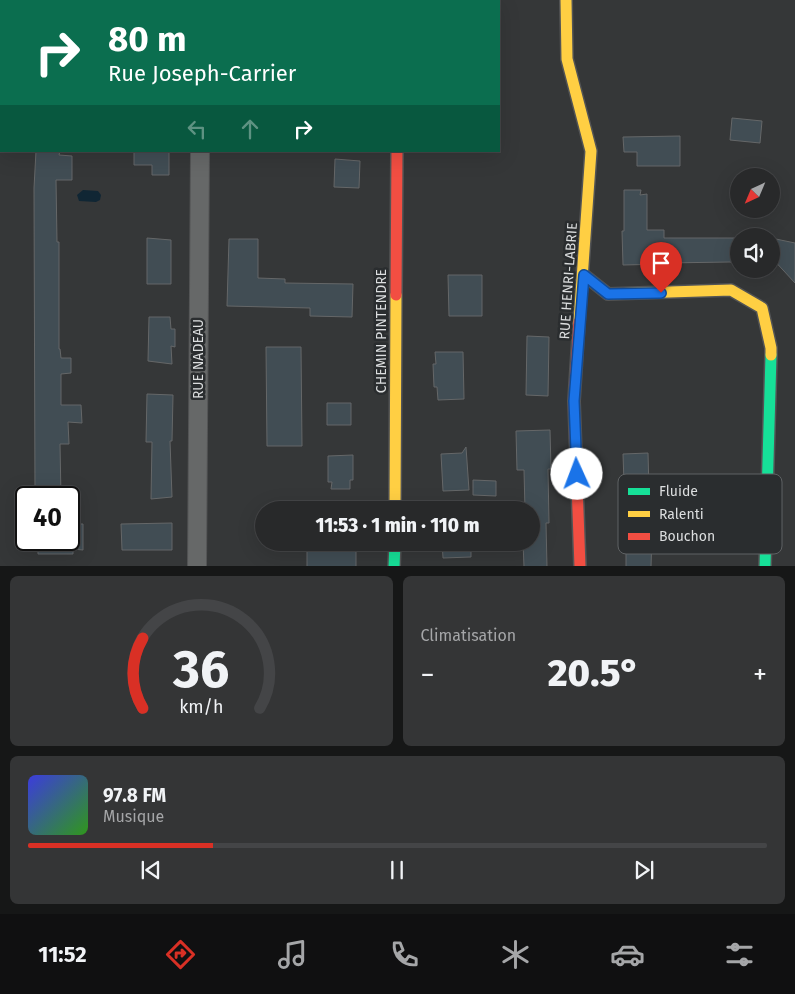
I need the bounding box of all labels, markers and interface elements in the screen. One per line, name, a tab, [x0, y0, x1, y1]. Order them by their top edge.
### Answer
text: 80 m	[108, 18, 187, 60]
icon: right	[25, 20, 90, 85]
text: Rue Joseph-Carrier	[108, 60, 296, 87]
icon: left	[183, 115, 211, 143]
icon: ahead	[236, 115, 264, 143]
icon: right	[289, 115, 317, 143]
north arrow	[730, 168, 780, 218]
map controls	[730, 168, 780, 278]
street label: RUE HENRI-LABRIE	[556, 222, 581, 340]
button: sound	[730, 228, 780, 278]
pin	[640, 242, 682, 293]
icon: arrive	[647, 249, 675, 277]
street label: CHEMIN PINTENDRE	[373, 269, 390, 393]
street label: RUE NADEAU	[190, 319, 207, 399]
position arrow	[550, 447, 602, 499]
legend	[618, 474, 782, 554]
text: Fluide	[659, 483, 698, 500]
speed limit sign: 40	[15, 486, 80, 551]
text: Ralenti	[659, 506, 704, 523]
text: 11:53 · 1 min · 110 m	[316, 514, 479, 537]
text: Bouchon	[659, 528, 715, 545]
text: Climatisation	[421, 626, 516, 645]
text: 36	[172, 638, 229, 701]
text: 20.5°	[548, 650, 640, 696]
text: −	[421, 658, 435, 691]
text: +	[753, 658, 767, 691]
text: km/h	[179, 696, 223, 718]
text: 97.8 FM	[103, 784, 166, 807]
text: Musique	[103, 807, 164, 826]
icon: previous	[137, 856, 165, 884]
icon: pause	[383, 856, 411, 884]
icon: next	[630, 856, 658, 884]
icon: directions	[163, 937, 198, 972]
icon: music	[275, 937, 310, 972]
icon: phone	[387, 937, 422, 972]
icon: climate	[498, 937, 533, 972]
icon: car	[610, 937, 645, 972]
icon: filters	[722, 937, 757, 972]
text: 11:52	[38, 941, 87, 968]

